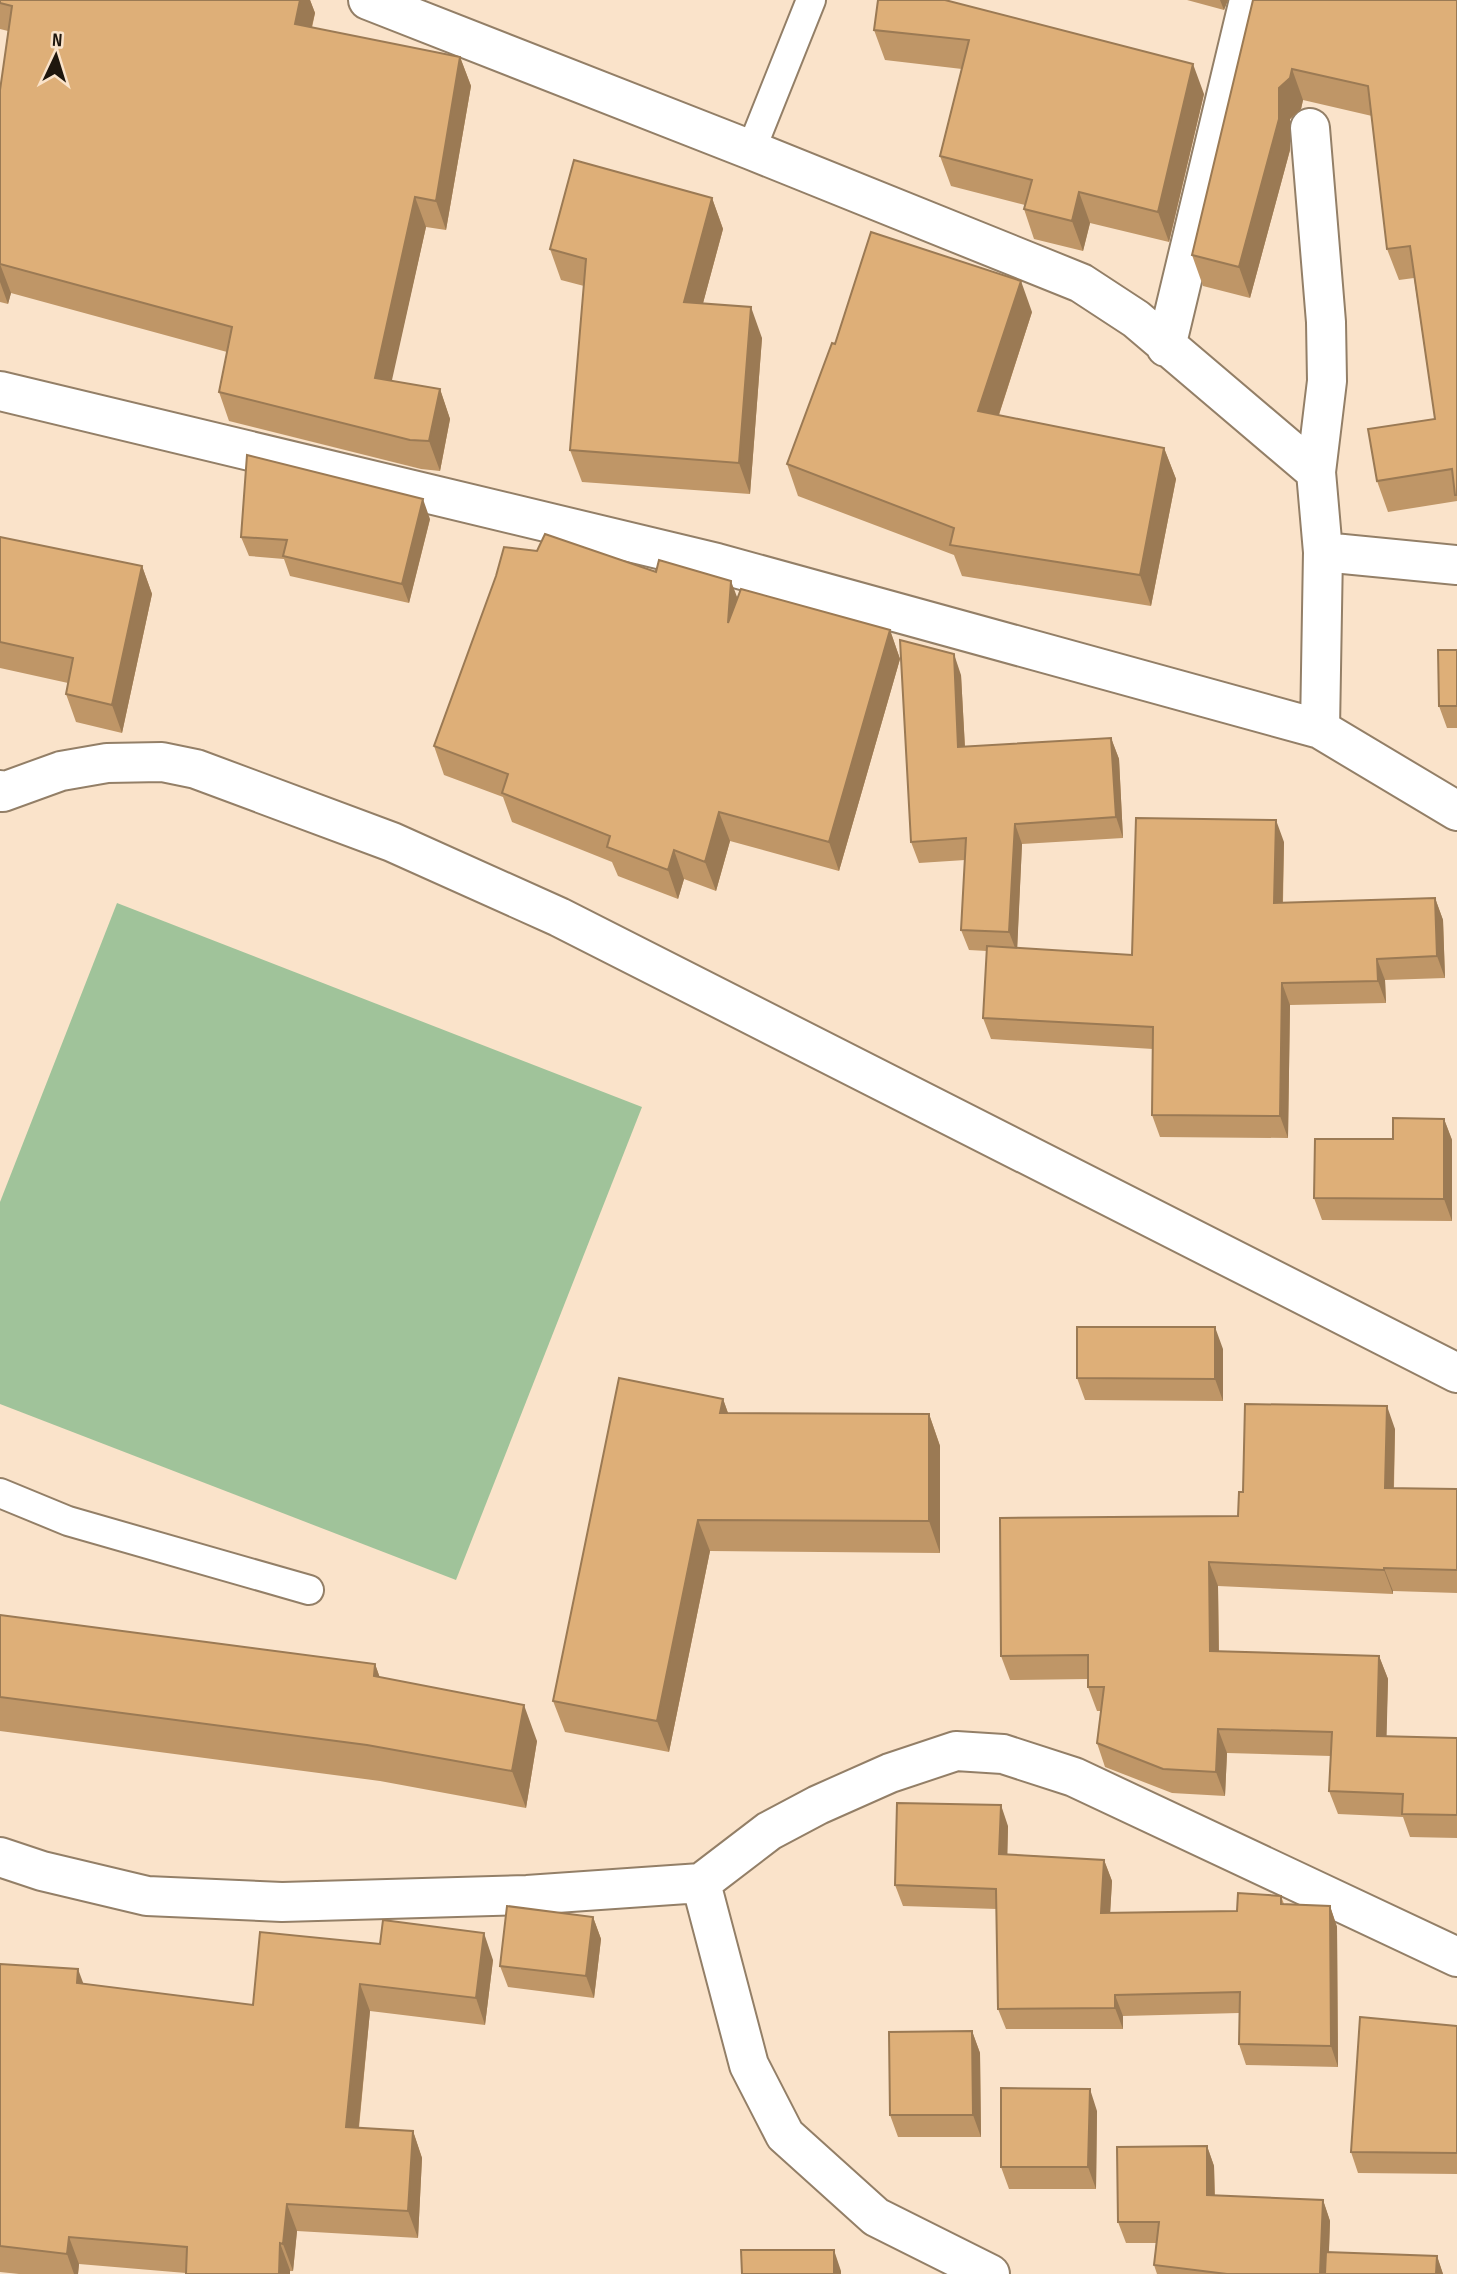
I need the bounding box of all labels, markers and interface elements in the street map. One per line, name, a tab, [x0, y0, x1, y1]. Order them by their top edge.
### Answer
north arrow	[21, 21, 91, 91]
text: N	[51, 29, 63, 52]

